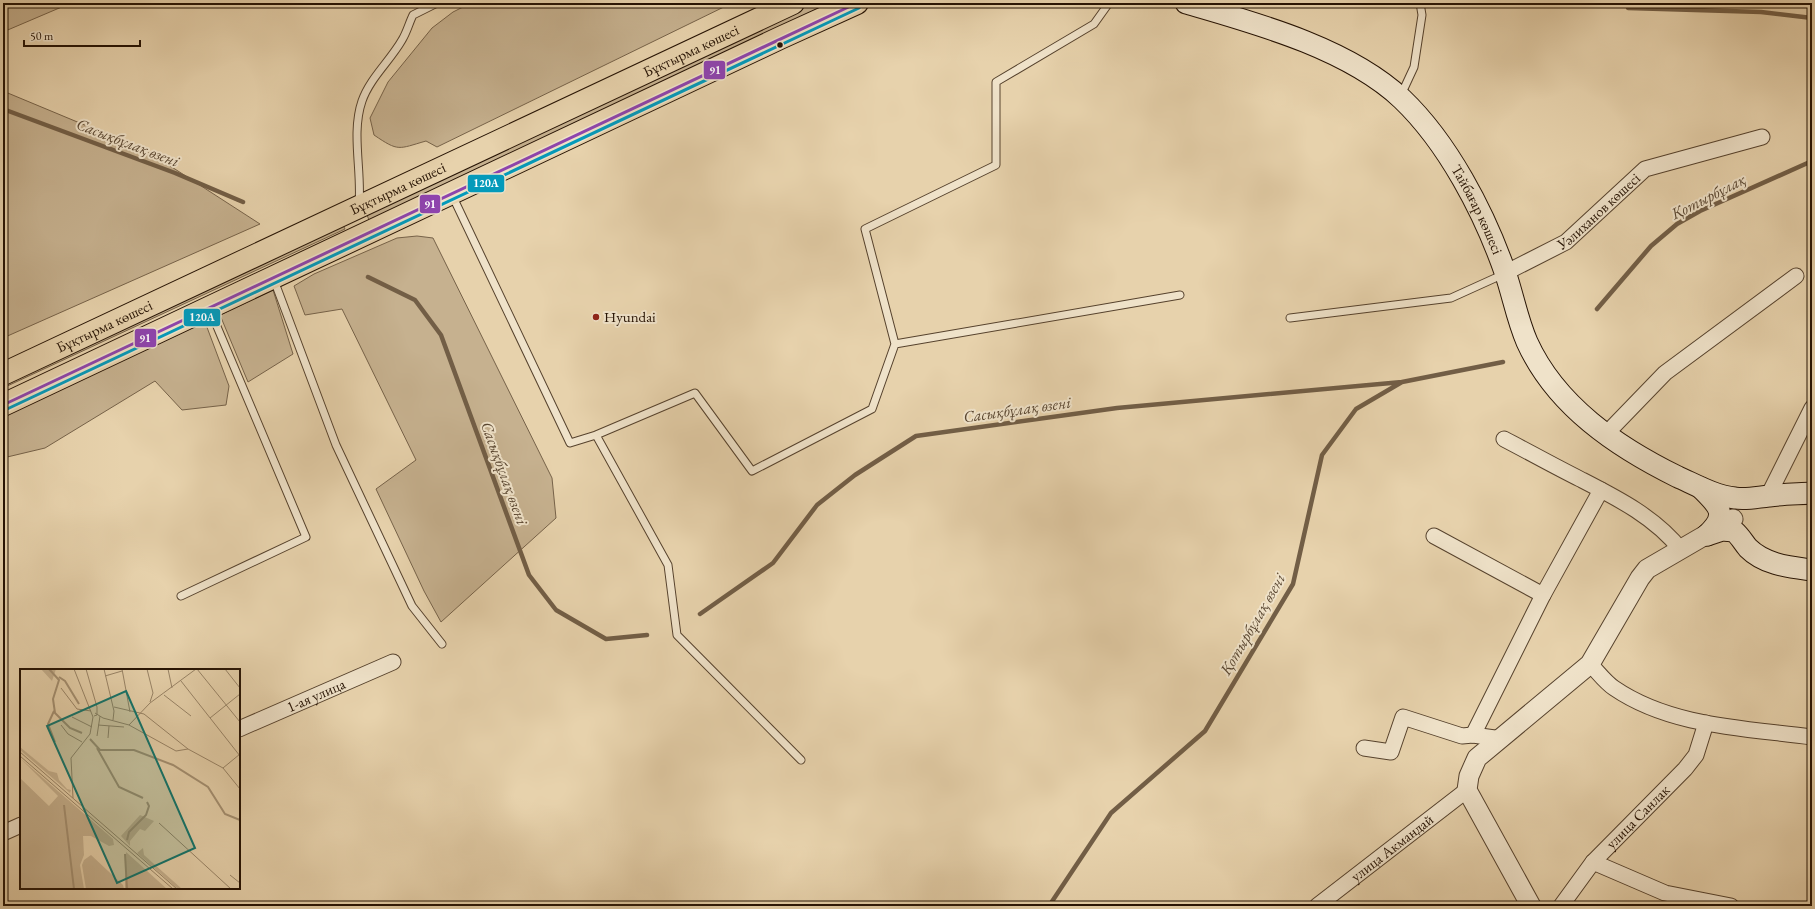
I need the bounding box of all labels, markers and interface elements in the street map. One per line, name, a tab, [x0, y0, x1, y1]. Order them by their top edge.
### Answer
street label: Бұқтырма көшесі	[640, 20, 742, 81]
scale bar	[24, 22, 140, 48]
text: 50 m	[30, 28, 54, 44]
unlabelled marker	[775, 40, 785, 50]
line badge: 91	[703, 60, 726, 80]
text: 91	[709, 63, 721, 77]
water label: Сасықбұлақ өзені	[73, 113, 183, 172]
street label: Бұқтырма көшесі	[346, 157, 449, 219]
street label: Тайбағар көшесі	[1447, 161, 1508, 257]
street label: Уәлиханов көшесі	[1553, 168, 1644, 254]
water label: Қотырбұлақ	[1666, 169, 1749, 225]
line badge: 120А	[467, 174, 505, 193]
text: 120А	[473, 176, 499, 190]
line badge: 91	[419, 194, 441, 214]
text: 91	[424, 197, 436, 211]
street label: Бұқтырма көшесі	[53, 295, 156, 357]
place label: Hyundai	[604, 307, 656, 326]
line badge: 120А	[183, 308, 221, 327]
text: 120А	[189, 310, 215, 324]
marker: Hyundai	[591, 312, 601, 322]
line badge: 91	[134, 328, 157, 348]
text: 91	[139, 331, 151, 345]
water label: Сасықбұлақ өзені	[962, 391, 1073, 427]
water label: Сасықбұлақ өзені	[476, 419, 533, 529]
water label: Қотырбұлақ өзені	[1214, 569, 1291, 680]
inset map	[20, 669, 240, 889]
street label: 1-ая улица	[284, 674, 348, 716]
street label: улица Санлак	[1601, 780, 1673, 853]
street label: улица Акмандай	[1347, 809, 1437, 885]

